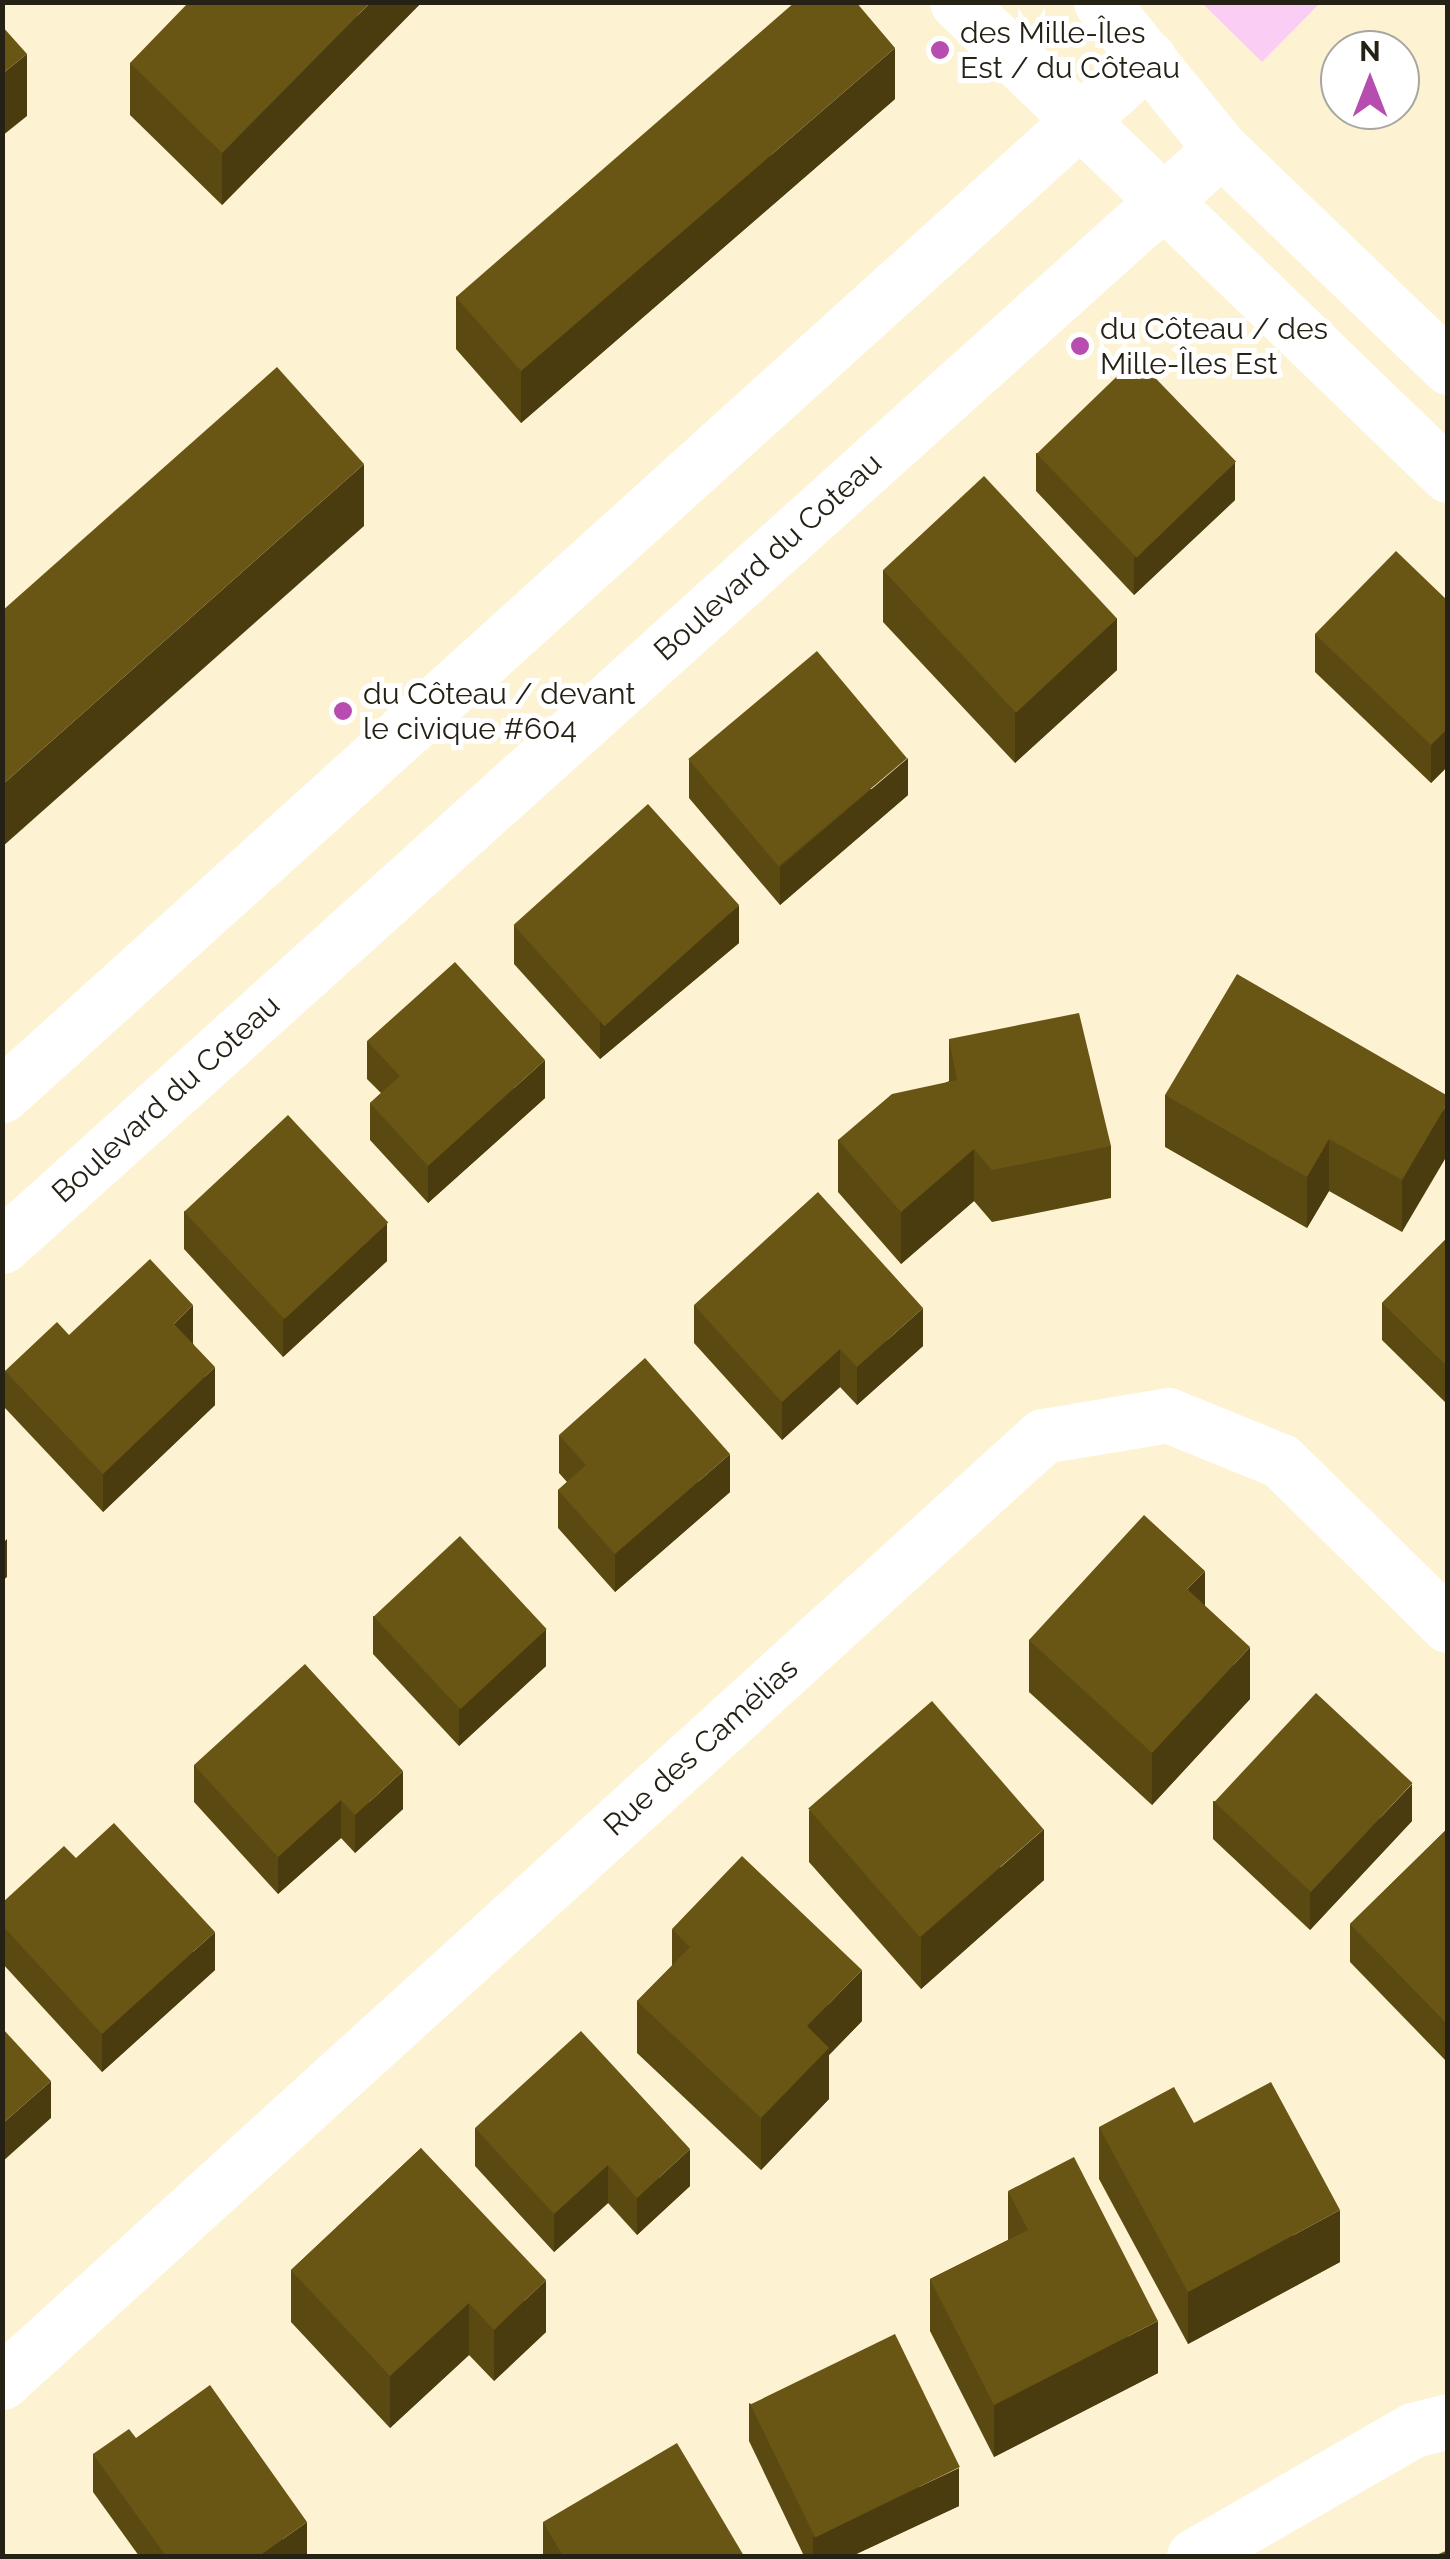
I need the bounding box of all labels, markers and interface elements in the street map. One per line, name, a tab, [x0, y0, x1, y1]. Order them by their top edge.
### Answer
place label: des Mille-Îles Est / du Côteau	[960, 15, 1180, 86]
north arrow	[1320, 30, 1420, 130]
text: N	[1359, 35, 1381, 68]
marker: des Mille-Îles Est / du Côteau	[929, 39, 951, 61]
place label: du Côteau / des Mille-Îles Est	[1100, 311, 1328, 382]
marker: du Côteau / des Mille-Îles Est	[1069, 335, 1091, 357]
street label: Boulevard du Coteau	[647, 446, 889, 668]
place label: du Côteau / devant le civique #604	[363, 676, 636, 746]
marker: du Côteau / devant le civique #604	[332, 700, 354, 722]
street label: Boulevard du Coteau	[45, 988, 287, 1210]
street label: Rue des Camélias	[597, 1650, 805, 1844]

